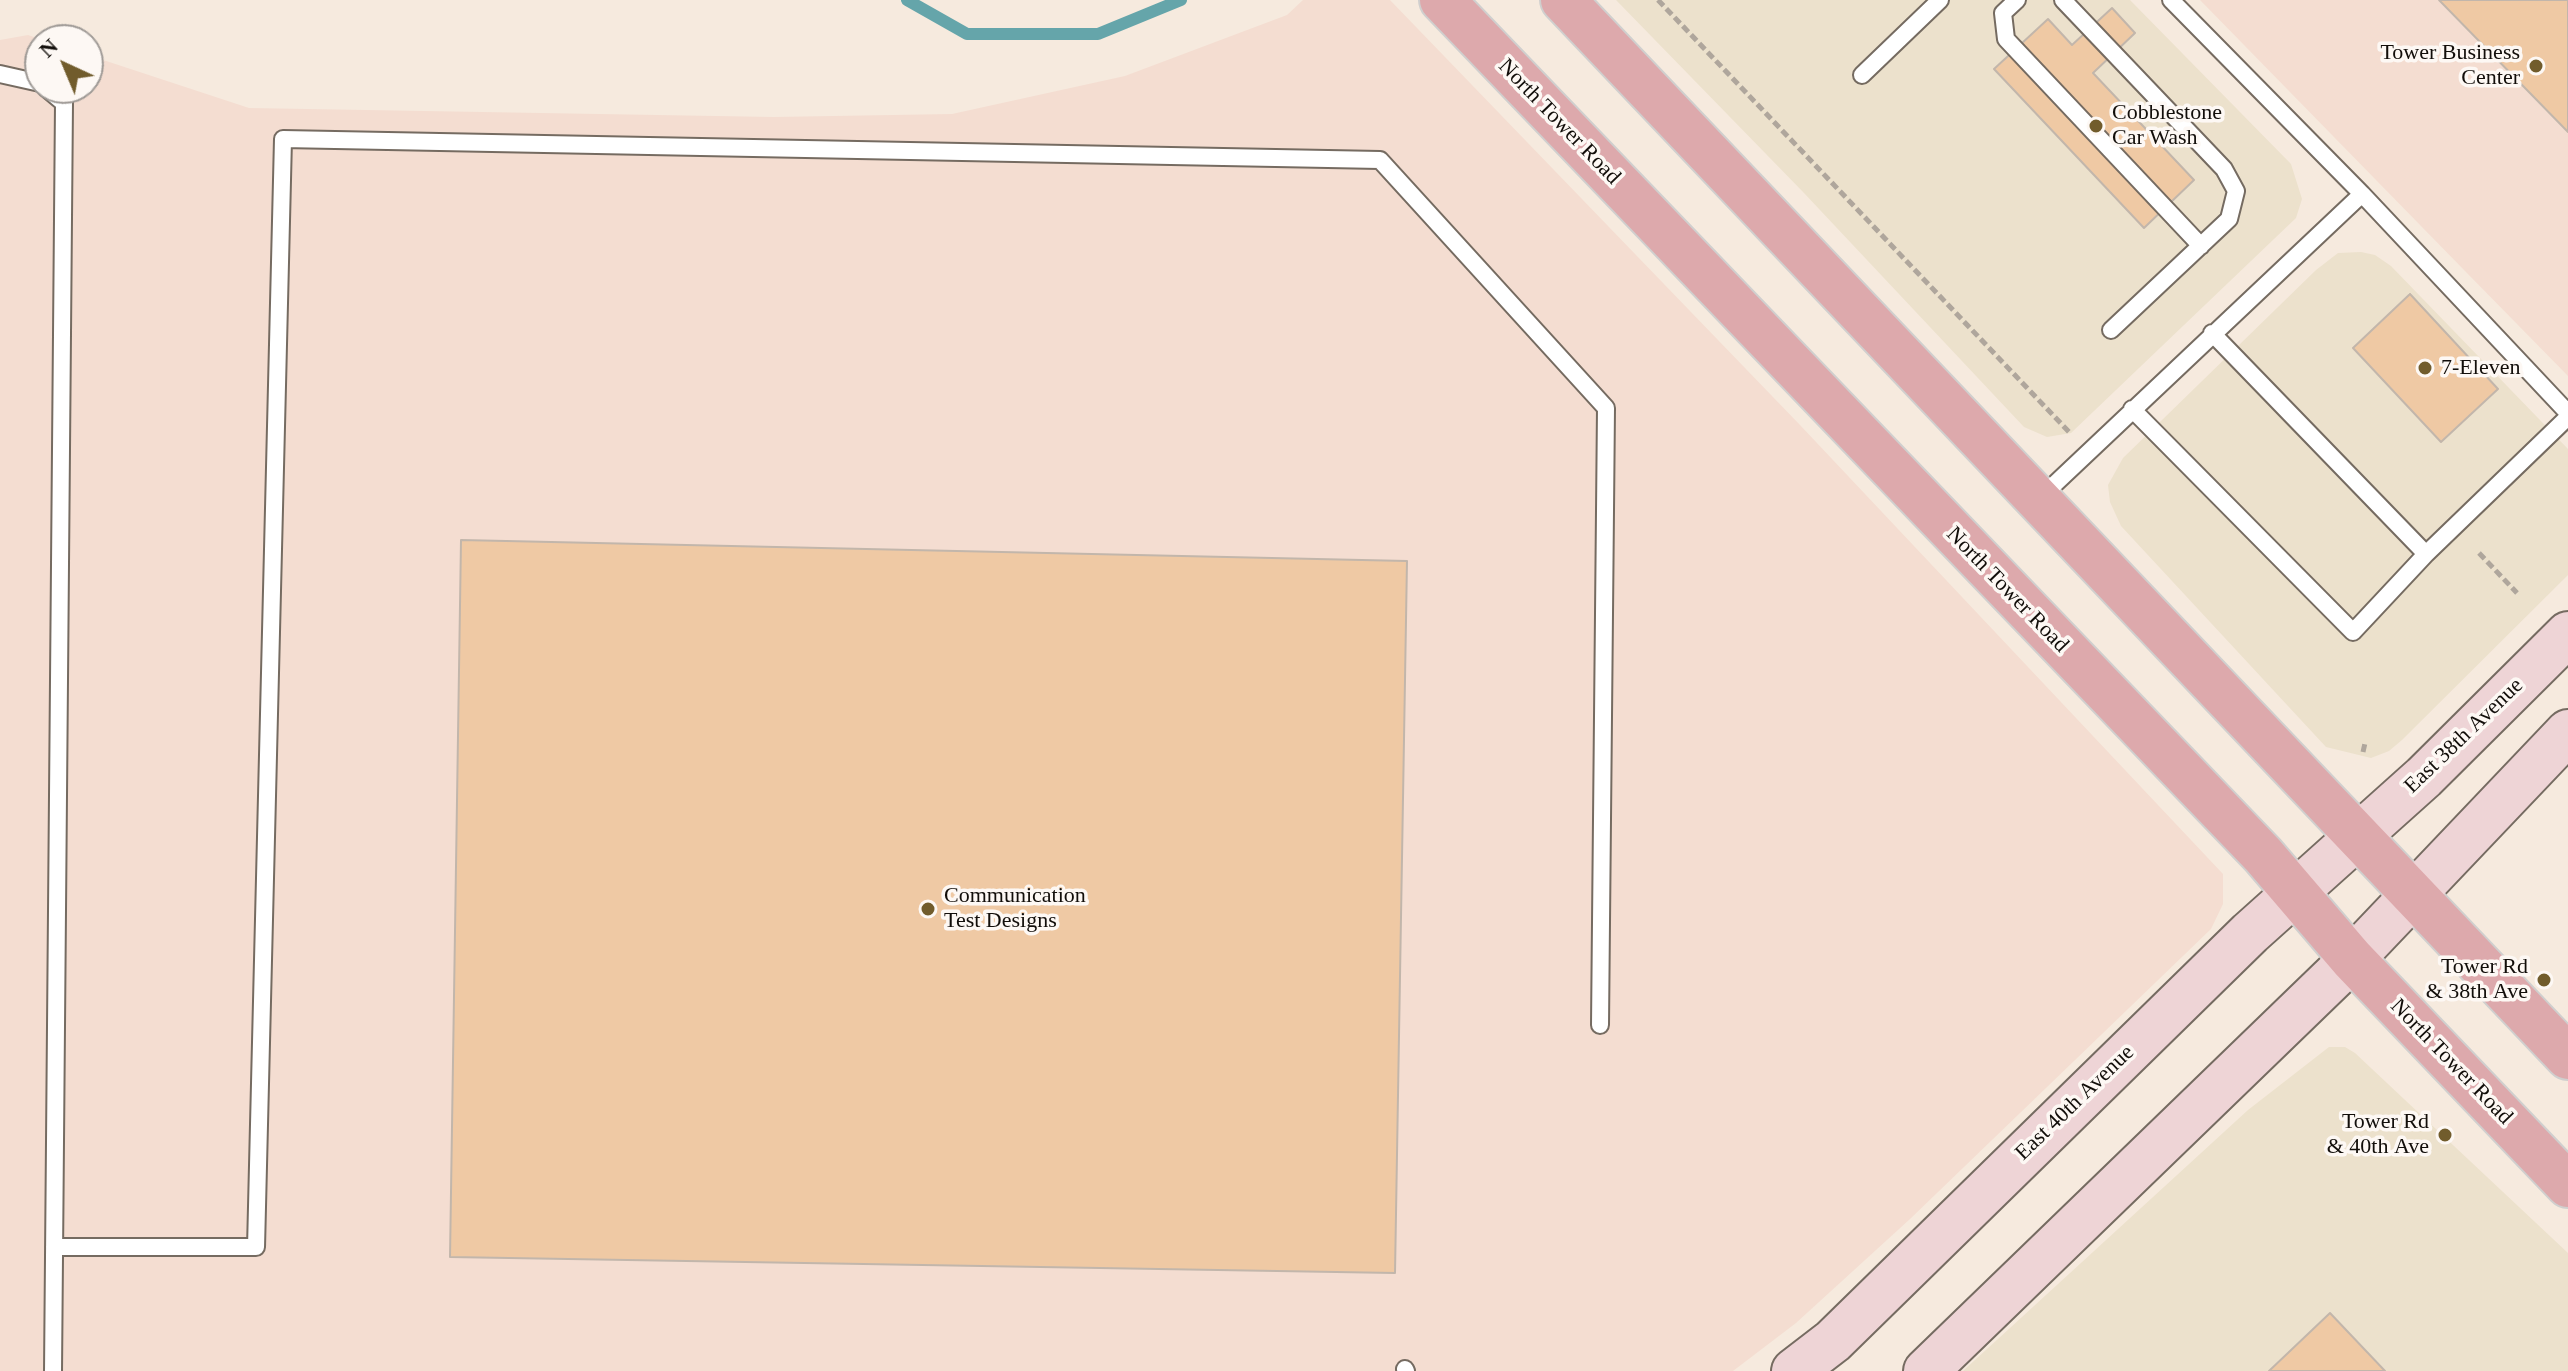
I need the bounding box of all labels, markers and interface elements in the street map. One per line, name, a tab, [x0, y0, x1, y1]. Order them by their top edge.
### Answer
north arrow	[24, 24, 104, 104]
text: N	[34, 33, 63, 62]
place label: Tower Business Center	[2380, 40, 2520, 92]
street label: North Tower Road	[1492, 54, 1626, 190]
marker: Tower Business Center	[2527, 57, 2545, 75]
place label: Cobblestone Car Wash	[2112, 100, 2222, 152]
marker: Cobblestone Car Wash	[2087, 117, 2105, 135]
place label: 7-Eleven	[2441, 355, 2520, 381]
marker: 7-Eleven	[2416, 359, 2434, 377]
street label: North Tower Road	[1940, 522, 2074, 658]
street label: East 38th Avenue	[2399, 673, 2529, 799]
place label: Communication Test Designs	[944, 883, 1086, 934]
marker: Communication Test Designs	[919, 900, 937, 918]
place label: Tower Rd & 38th Ave	[2426, 954, 2528, 1006]
marker: Tower Rd & 38th Ave	[2535, 971, 2553, 989]
street label: North Tower Road	[2384, 994, 2518, 1130]
street label: East 40th Avenue	[2010, 1040, 2140, 1166]
place label: Tower Rd & 40th Ave	[2327, 1109, 2429, 1160]
marker: Tower Rd & 40th Ave	[2436, 1126, 2454, 1144]

